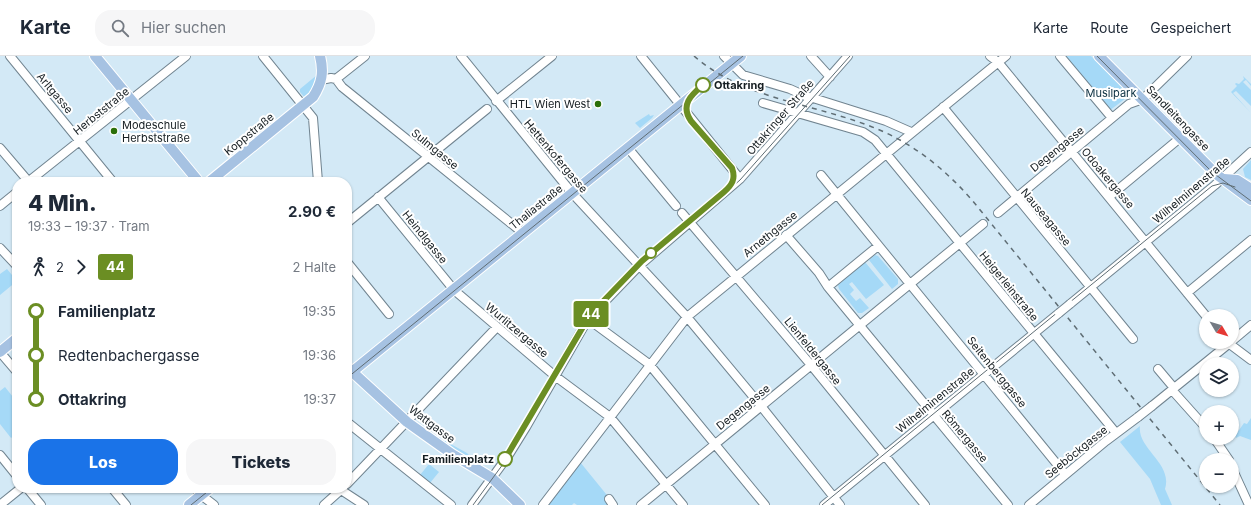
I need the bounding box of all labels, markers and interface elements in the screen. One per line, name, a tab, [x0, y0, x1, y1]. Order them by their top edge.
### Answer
search box	[95, 10, 375, 46]
text: Karte	[20, 16, 71, 39]
icon: search	[109, 17, 131, 39]
text: Hier suchen	[141, 18, 226, 37]
text: Karte	[1033, 19, 1068, 36]
text: Route	[1090, 19, 1128, 36]
text: Gespeichert	[1150, 19, 1231, 36]
street label: Arltgasse	[34, 70, 76, 116]
street label: Ottakringer Straße	[743, 76, 817, 158]
marker: Ottakring	[695, 77, 711, 93]
place label: Ottakring	[714, 78, 764, 92]
street label: Sandleitengasse	[1143, 82, 1213, 154]
street label: Herbststraße	[70, 84, 132, 138]
park label: Musilpark	[1086, 86, 1136, 100]
place label: HTL Wien West	[510, 97, 590, 111]
marker: HTL Wien West	[593, 99, 603, 109]
street label: Koppstraße	[221, 110, 277, 158]
street label: Hettenkofergasse	[521, 116, 591, 196]
place label: Modeschule Herbststraße	[122, 118, 190, 145]
street label: Degengasse	[1027, 123, 1087, 175]
marker: Modeschule Herbststraße	[109, 126, 119, 136]
street label: Sulmgasse	[409, 126, 461, 172]
street label: Odoakergasse	[1078, 145, 1138, 211]
street label: Wilhelminenstraße	[1150, 154, 1232, 226]
street label: Thaliastraße	[507, 181, 565, 233]
street label: Nauseagasse	[1018, 186, 1074, 248]
text: 4 Min.	[28, 190, 97, 216]
text: 2.90 €	[288, 202, 336, 221]
street label: Heindlgasse	[399, 208, 451, 266]
street label: Arnethgasse	[740, 208, 800, 260]
text: 19:33 – 19:37 · Tram	[28, 218, 150, 234]
unlabelled marker	[645, 247, 657, 259]
street label: Heigerleinstraße	[977, 248, 1041, 324]
icon: walk	[28, 256, 50, 278]
icon: forward	[70, 256, 92, 278]
text: 44	[106, 258, 125, 275]
text: 2	[56, 259, 64, 275]
text: 2 Halte	[292, 259, 336, 275]
street label: Wurlitzergasse	[483, 300, 551, 360]
line badge: 44	[573, 301, 609, 327]
text: Familienplatz	[58, 302, 156, 321]
text: 19:35	[303, 303, 336, 319]
text: 44	[582, 305, 600, 322]
north arrow	[1199, 309, 1239, 349]
map controls	[1199, 309, 1239, 493]
street label: Lienfeldergasse	[782, 314, 844, 388]
street label: Seitenberggasse	[964, 334, 1030, 410]
text: Redtenbachergasse	[58, 346, 200, 365]
text: 19:36	[303, 347, 336, 363]
button: layers	[1199, 357, 1239, 397]
street label: Wilhelminenstraße	[893, 364, 977, 436]
street label: Degengasse	[713, 381, 773, 433]
text: Ottakring	[58, 390, 127, 409]
text: 19:37	[304, 391, 336, 407]
street label: Wattgasse	[406, 402, 458, 446]
button: +	[1199, 405, 1239, 445]
street label: Römergasse	[939, 407, 991, 465]
street label: Seeböckgasse	[1042, 423, 1110, 481]
button: Los	[28, 439, 178, 485]
button: Tickets	[186, 439, 336, 485]
marker: Familienplatz	[497, 451, 513, 467]
place label: Familienplatz	[422, 452, 494, 466]
button: −	[1199, 453, 1239, 493]

